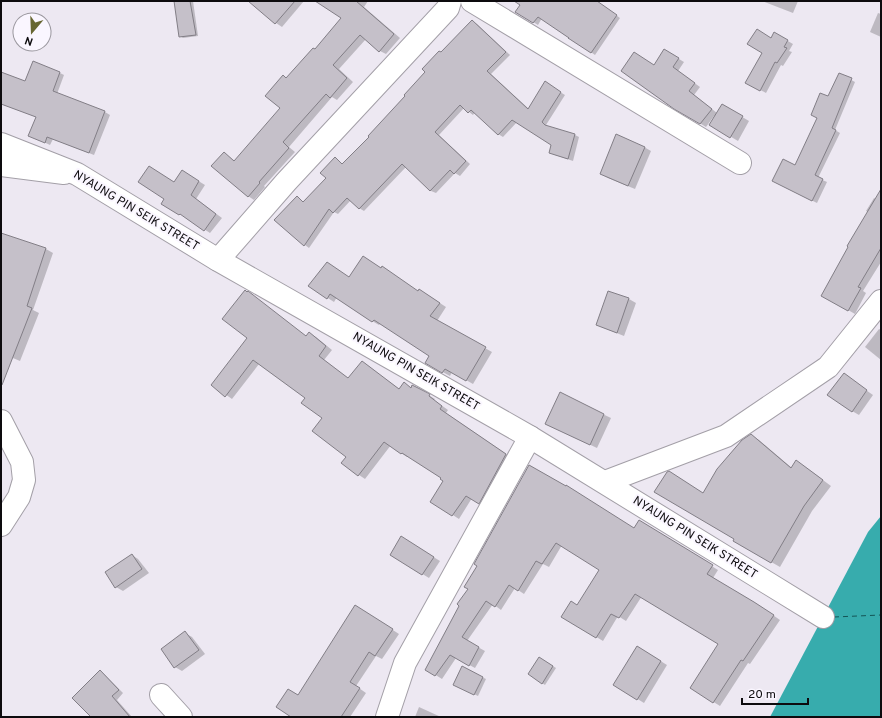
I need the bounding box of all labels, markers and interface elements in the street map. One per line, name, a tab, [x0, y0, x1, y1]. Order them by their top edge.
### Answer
north arrow	[12, 12, 52, 52]
text: N	[23, 33, 35, 48]
street label: NYAUNG PIN SEIK STREET	[70, 167, 202, 255]
street label: NYAUNG PIN SEIK STREET	[350, 329, 482, 415]
street label: NYAUNG PIN SEIK STREET	[630, 493, 760, 583]
scale bar	[742, 680, 808, 706]
text: 20 m	[748, 687, 776, 703]

